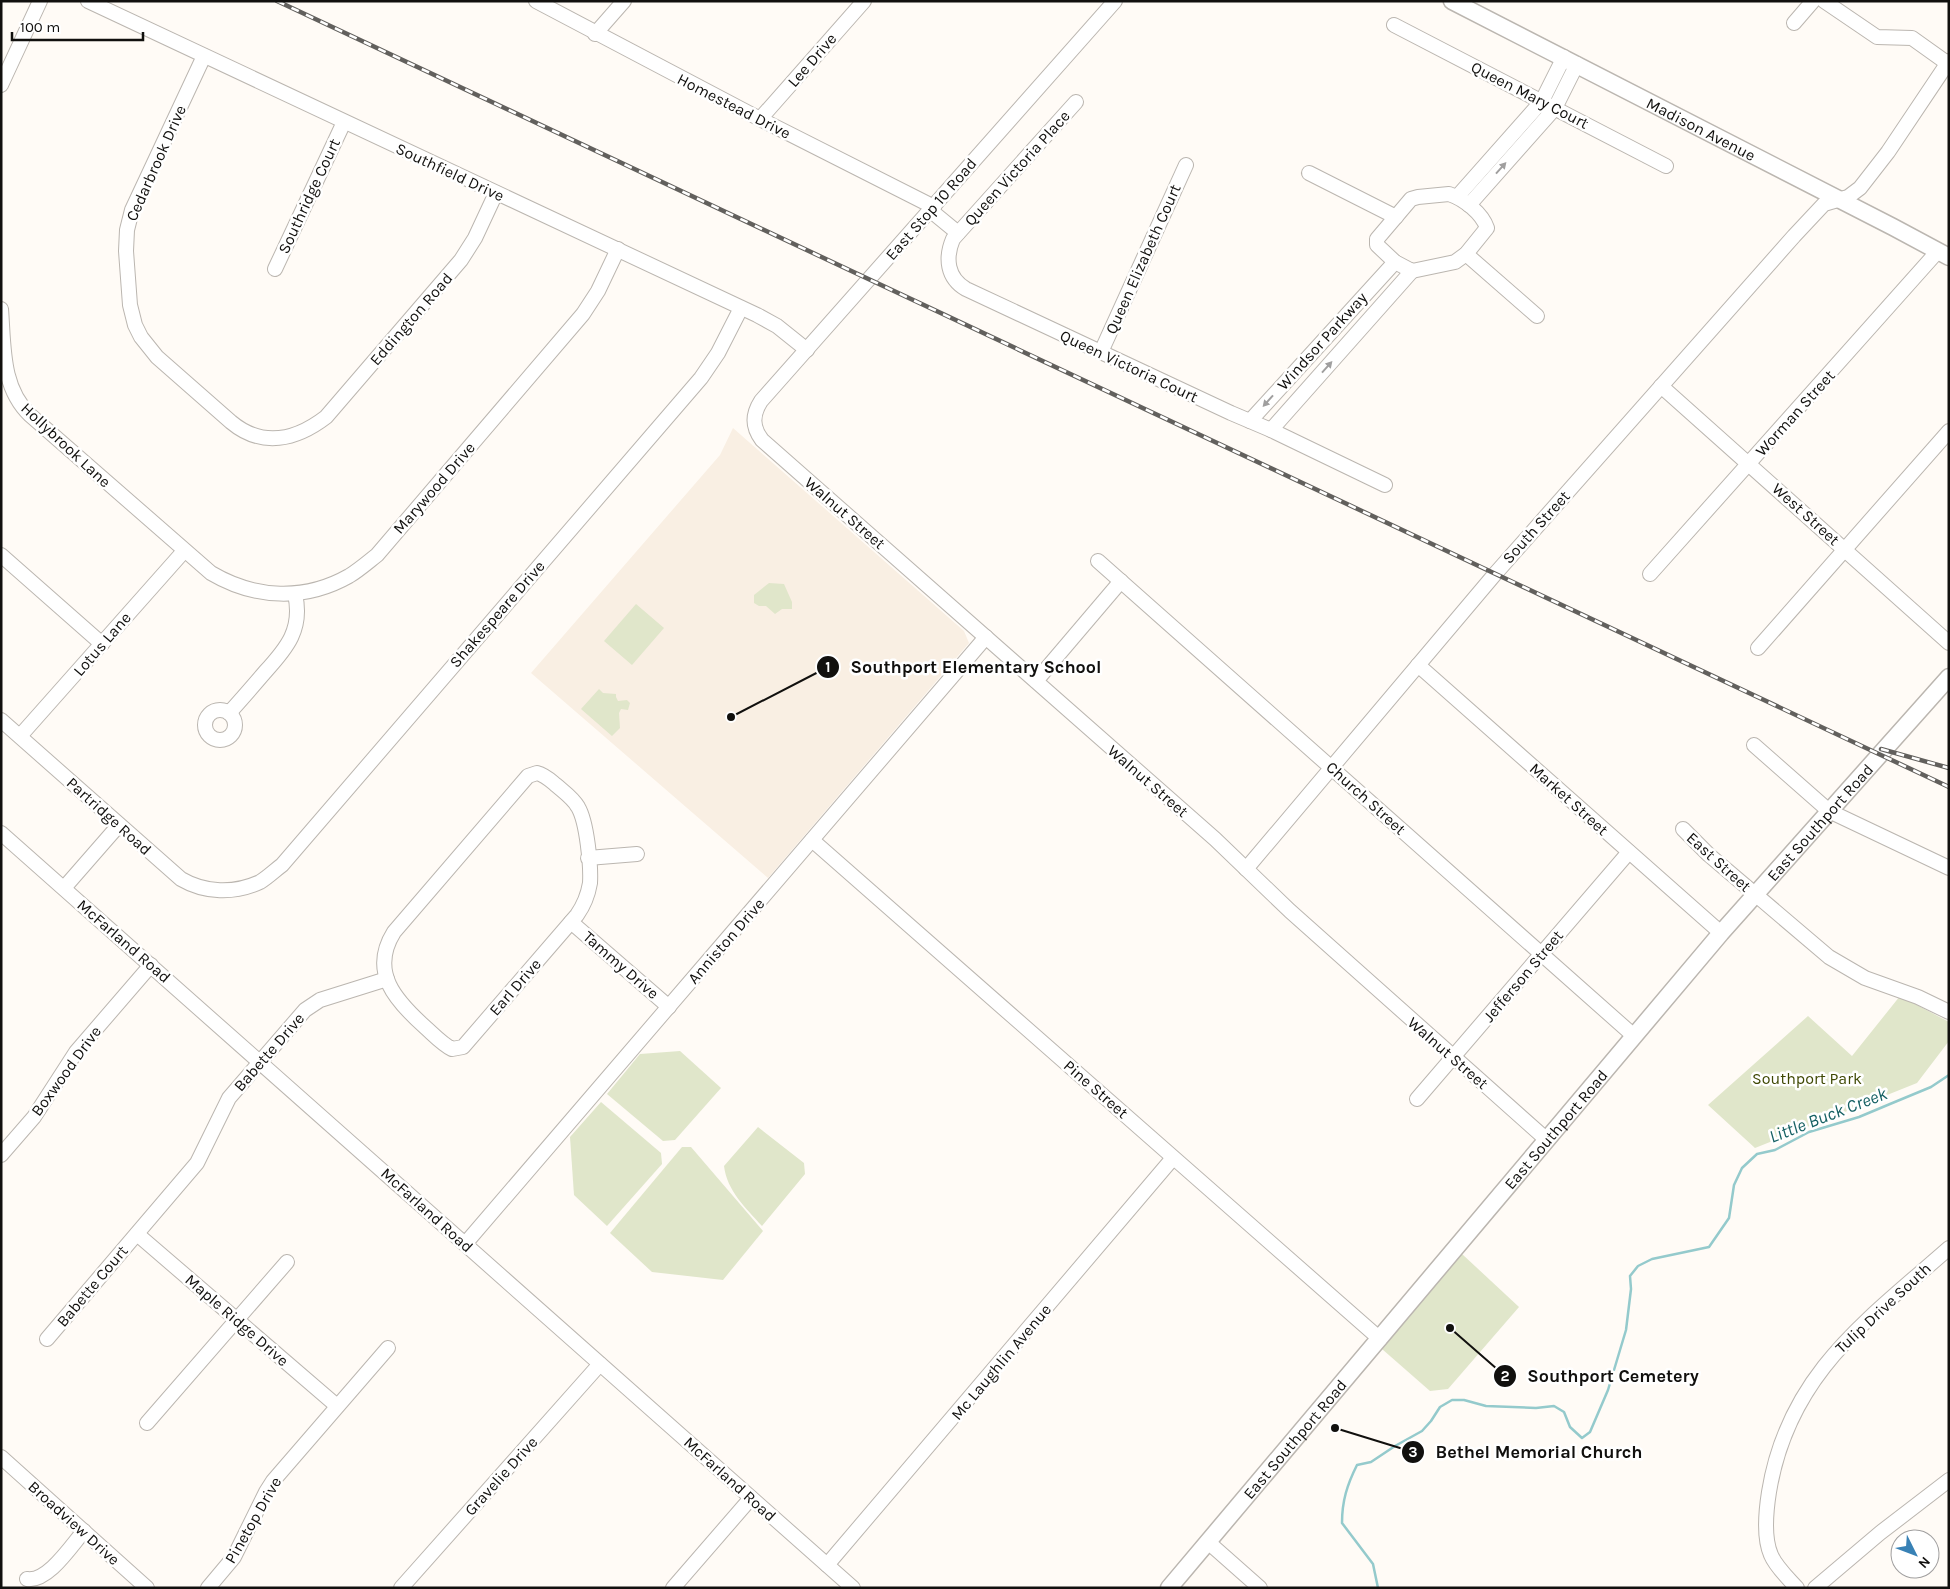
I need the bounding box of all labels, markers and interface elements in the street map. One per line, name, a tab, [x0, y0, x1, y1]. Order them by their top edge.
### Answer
scale bar	[12, 10, 144, 42]
text: 100 m	[20, 18, 60, 36]
street label: Lee Drive	[783, 29, 841, 91]
street label: Queen Mary Court	[1468, 57, 1592, 133]
street label: Homestead Drive	[674, 69, 794, 143]
street label: Madison Avenue	[1643, 93, 1759, 165]
street label: Cedarbrook Drive	[122, 102, 190, 224]
street label: Queen Victoria Place	[960, 106, 1074, 230]
street label: Southridge Court	[274, 135, 344, 257]
street label: Southfield Drive	[393, 139, 507, 205]
street label: East Stop 10 Road	[882, 154, 980, 264]
one-way arrow	[1495, 163, 1507, 175]
street label: Queen Elizabeth Court	[1101, 181, 1185, 337]
street label: Eddington Road	[366, 269, 456, 369]
street label: Windsor Parkway	[1273, 288, 1371, 394]
street label: Queen Victoria Court	[1057, 326, 1201, 406]
one-way arrow	[1321, 361, 1332, 374]
street label: Worman Street	[1751, 366, 1839, 460]
one-way arrow	[1262, 395, 1274, 407]
street label: Hollybrook Lane	[17, 399, 115, 491]
street label: Marywood Drive	[389, 438, 479, 538]
street label: Walnut Street	[801, 473, 889, 553]
street label: West Street	[1768, 479, 1844, 549]
street label: South Street	[1498, 487, 1574, 567]
street label: Shakespeare Drive	[445, 557, 549, 671]
street label: Lotus Lane	[69, 608, 135, 680]
callout: Southport Elementary School	[816, 650, 1112, 683]
text: Southport Elementary School	[851, 656, 1101, 678]
text: 1	[825, 658, 831, 676]
street label: Walnut Street	[1104, 741, 1192, 821]
street label: Church Street	[1322, 757, 1410, 839]
street label: Market Street	[1526, 759, 1612, 839]
street label: East Southport Road	[1763, 760, 1877, 885]
street label: Partridge Road	[63, 773, 155, 859]
street label: East Street	[1683, 828, 1755, 896]
street label: Anniston Drive	[684, 894, 768, 988]
street label: McFarland Road	[73, 895, 175, 987]
street label: Jefferson Street	[1479, 926, 1567, 1026]
street label: Tammy Drive	[579, 927, 663, 1003]
street label: Earl Drive	[485, 955, 545, 1019]
street label: Babette Drive	[230, 1009, 308, 1095]
street label: Walnut Street	[1404, 1013, 1492, 1093]
street label: Boxwood Drive	[27, 1022, 105, 1120]
street label: Pine Street	[1060, 1056, 1132, 1122]
street label: East Southport Road	[1500, 1066, 1611, 1193]
park label: Southport Park	[1752, 1069, 1862, 1088]
water label: Little Buck Creek	[1766, 1082, 1891, 1148]
street label: McFarland Road	[377, 1164, 477, 1256]
street label: Babette Court	[52, 1241, 132, 1331]
street label: Tulip Drive South	[1831, 1259, 1935, 1357]
street label: Maple Ridge Drive	[181, 1270, 293, 1370]
street label: Mc Laughlin Avenue	[947, 1300, 1055, 1424]
callout: Southport Cemetery	[1493, 1359, 1709, 1392]
text: Southport Cemetery	[1527, 1365, 1699, 1387]
text: 2	[1500, 1367, 1510, 1385]
street label: East Southport Road	[1239, 1375, 1350, 1503]
street label: Gravelie Drive	[461, 1433, 541, 1519]
street label: McFarland Road	[680, 1433, 780, 1525]
callout: Bethel Memorial Church	[1400, 1436, 1652, 1469]
text: Bethel Memorial Church	[1436, 1441, 1642, 1463]
text: 3	[1408, 1443, 1418, 1461]
street label: Pinetop Drive	[221, 1473, 285, 1567]
street label: Broadview Drive	[24, 1477, 124, 1569]
north arrow	[1890, 1529, 1940, 1579]
text: N	[1915, 1553, 1934, 1572]

